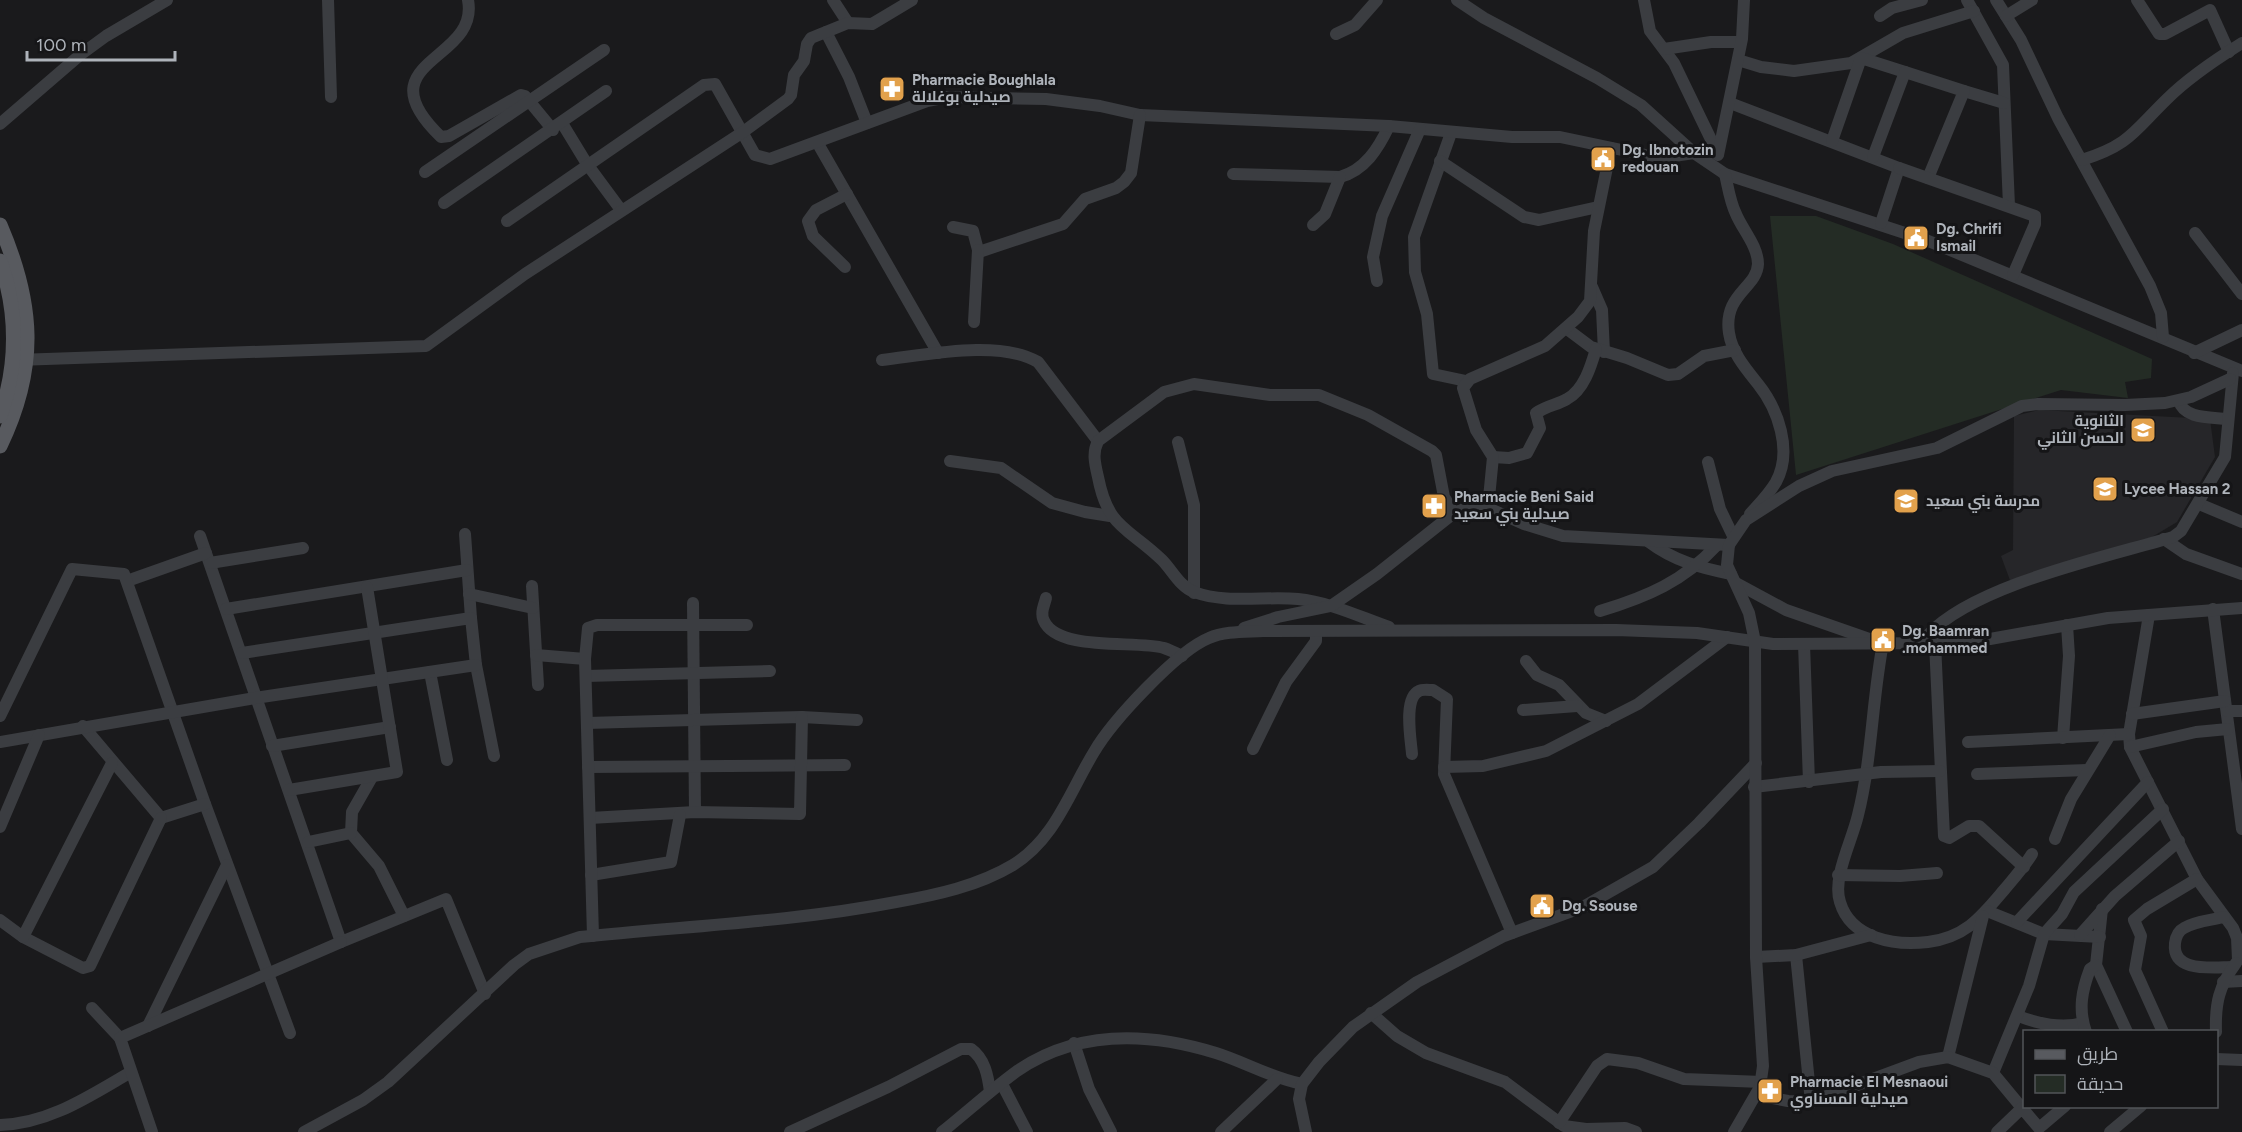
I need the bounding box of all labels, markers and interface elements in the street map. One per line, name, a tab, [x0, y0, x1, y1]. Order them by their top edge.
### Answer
scale bar	[27, 24, 176, 62]
text: 100 m	[36, 34, 86, 56]
place label: Pharmacie Boughlala صيدلية بوغلالة	[912, 71, 1056, 106]
pharmacy icon: Pharmacie Boughlala صيدلية بوغلالة	[877, 74, 907, 104]
place label: Dg. Ibnotozin redouan	[1622, 141, 1714, 176]
public building icon: Dg. Ibnotozin redouan	[1588, 144, 1618, 174]
place label: Dg. Chrifi Ismail	[1936, 220, 2002, 255]
public building icon: Dg. Chrifi Ismail	[1901, 223, 1931, 253]
place label: الثانوية الحسن الثاني	[2037, 412, 2124, 450]
school or university icon: الثانوية الحسن الثاني	[2128, 415, 2158, 445]
school or university icon: Lycee Hassan 2	[2090, 474, 2120, 504]
place label: Lycee Hassan 2	[2124, 480, 2231, 498]
school or university icon: مدرسة بني سعيد	[1891, 486, 1921, 516]
place label: Pharmacie Beni Said صيدلية بني سعيد	[1454, 488, 1594, 526]
pharmacy icon: Pharmacie Beni Said صيدلية بني سعيد	[1419, 491, 1449, 521]
place label: مدرسة بني سعيد	[1926, 492, 2040, 513]
place label: Dg. Baamran .mohammed	[1902, 622, 1989, 657]
public building icon: Dg. Baamran .mohammed	[1868, 625, 1898, 655]
public building icon: Dg. Ssouse	[1527, 891, 1557, 921]
place label: Dg. Ssouse	[1562, 897, 1638, 915]
legend	[2023, 1030, 2218, 1108]
text: طريق	[2077, 1043, 2118, 1066]
place label: Pharmacie El Mesnaoui صيدلية المسناوي	[1790, 1073, 1948, 1111]
text: حديقة	[2077, 1073, 2123, 1095]
pharmacy icon: Pharmacie El Mesnaoui صيدلية المسناوي	[1755, 1076, 1785, 1106]

